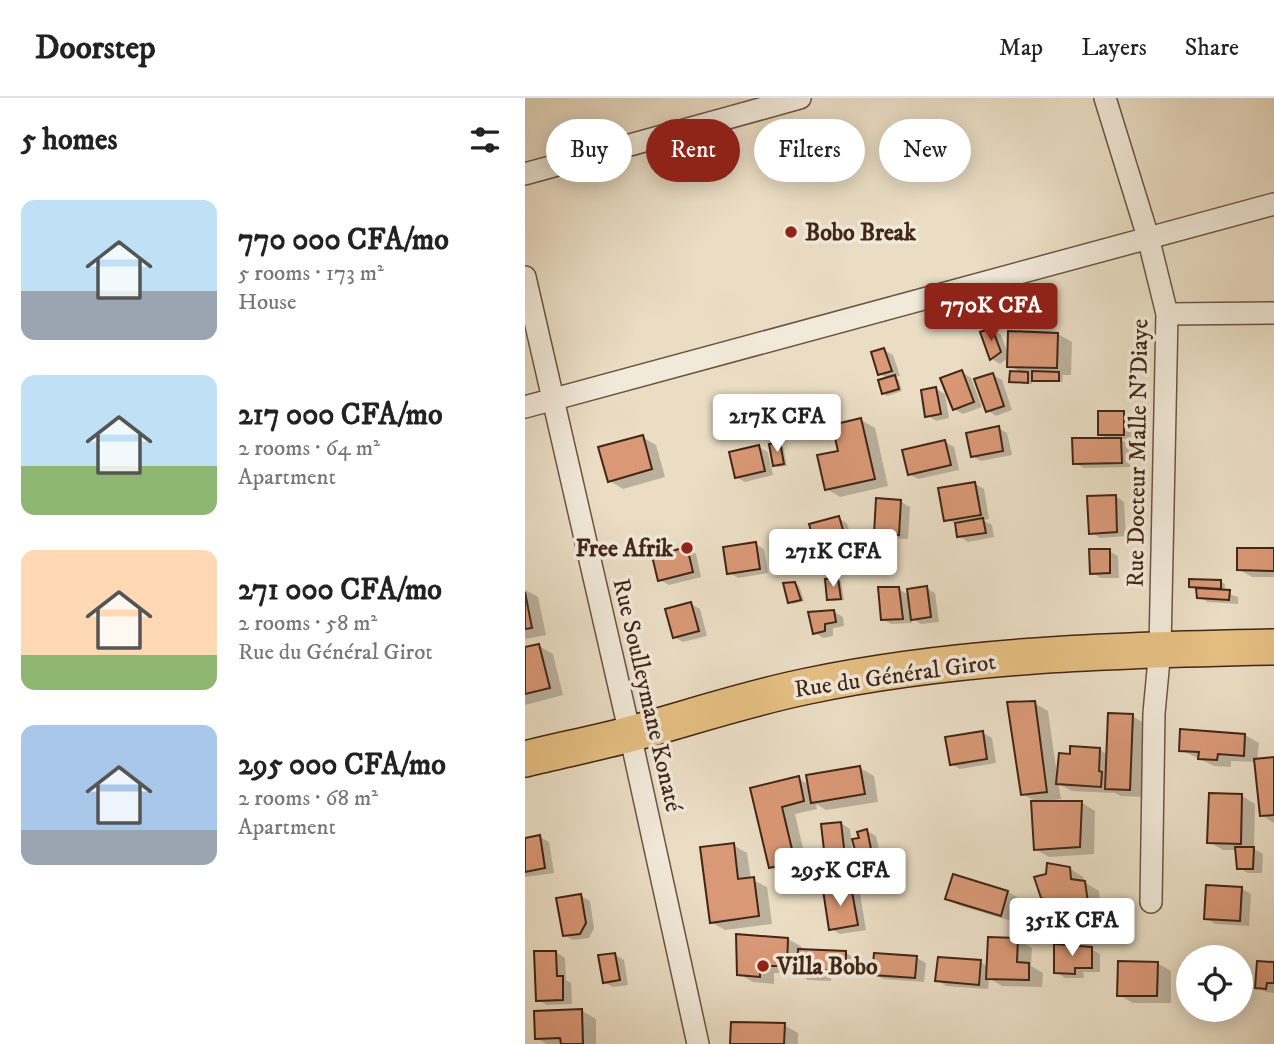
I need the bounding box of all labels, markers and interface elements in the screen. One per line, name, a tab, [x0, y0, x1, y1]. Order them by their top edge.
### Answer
text: Doorstep	[35, 28, 156, 69]
text: Map	[999, 33, 1043, 63]
text: Layers	[1081, 33, 1147, 63]
text: Share	[1185, 33, 1239, 63]
chip: Buy	[546, 119, 632, 182]
chip: Rent	[646, 119, 740, 182]
chip: Filters	[754, 119, 865, 182]
chip: New	[879, 119, 971, 182]
icon: filters	[466, 121, 504, 159]
text: 5 homes	[21, 122, 117, 159]
place label: Bobo Break	[805, 218, 917, 248]
text: 770 000 CFA/mo	[238, 222, 449, 259]
marker: Bobo Break	[783, 224, 799, 240]
icon: home	[77, 228, 161, 312]
text: 5 rooms · 173 m²	[238, 259, 384, 288]
pin: 770K CFA	[919, 284, 1063, 343]
text: House	[238, 288, 296, 317]
text: 770K CFA	[940, 291, 1042, 320]
street label: Rue Docteur Malle N'Diaye	[1121, 318, 1155, 588]
pin: 217K CFA	[705, 394, 849, 454]
text: 217 000 CFA/mo	[238, 397, 443, 434]
text: 217K CFA	[729, 402, 825, 431]
icon: home	[77, 403, 161, 487]
text: 2 rooms · 64 m²	[238, 434, 380, 463]
text: Apartment	[238, 463, 336, 492]
pin: 271K CFA	[761, 530, 905, 589]
place label: Free Afrik	[576, 534, 674, 564]
text: 271K CFA	[785, 537, 881, 566]
marker: Free Afrik	[679, 540, 695, 556]
text: 271 000 CFA/mo	[238, 572, 442, 609]
street label: Rue Soulleymane Konaté	[606, 576, 688, 815]
icon: home	[77, 578, 161, 662]
text: 2 rooms · 58 m²	[238, 609, 377, 638]
text: Rue du Général Girot	[238, 638, 433, 667]
street label: Rue du Général Girot	[792, 647, 998, 705]
text: 295 000 CFA/mo	[238, 747, 446, 784]
icon: home	[77, 753, 161, 837]
text: 2 rooms · 68 m²	[238, 784, 378, 813]
text: Apartment	[238, 813, 336, 842]
pin: 295K CFA	[768, 848, 912, 908]
text: 295K CFA	[791, 856, 889, 885]
pin: 351K CFA	[1000, 898, 1144, 958]
text: 351K CFA	[1026, 906, 1118, 935]
map controls	[1176, 945, 1253, 1022]
button: locate	[1176, 945, 1253, 1022]
place label: Villa Bobo	[776, 952, 878, 982]
marker: Villa Bobo	[755, 958, 771, 974]

